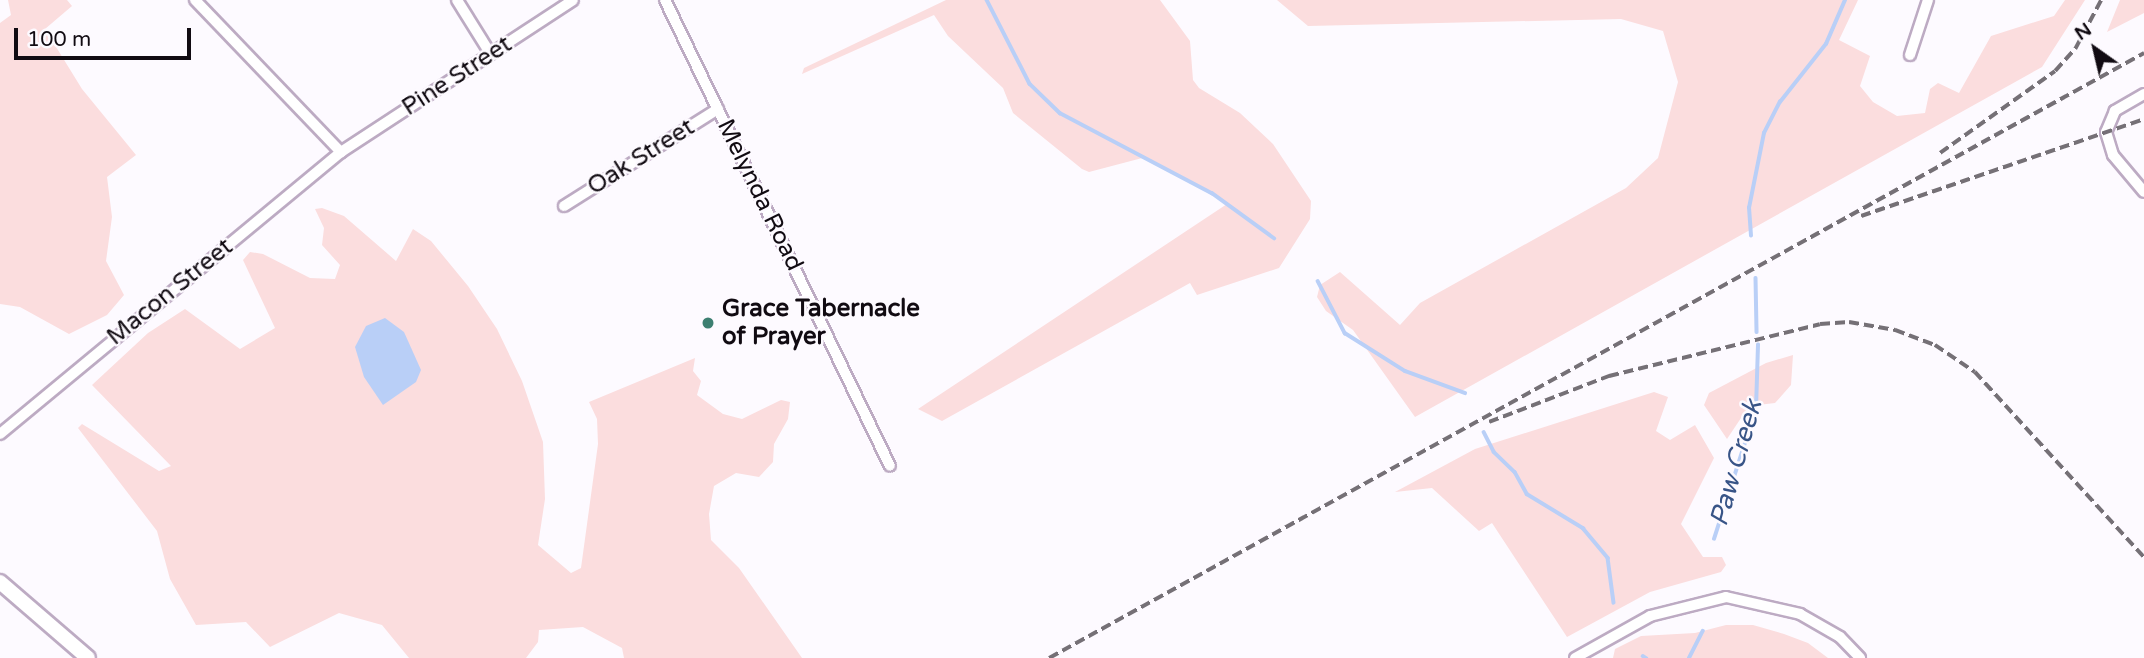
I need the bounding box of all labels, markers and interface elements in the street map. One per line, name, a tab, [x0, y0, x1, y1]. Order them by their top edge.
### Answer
scale bar	[18, 14, 194, 58]
north arrow	[2060, 14, 2130, 84]
text: N	[2071, 18, 2096, 45]
text: 100 m	[27, 27, 91, 52]
street label: Pine Street	[397, 30, 517, 122]
street label: Oak Street	[582, 113, 700, 201]
street label: Melynda Road	[711, 114, 809, 276]
street label: Macon Street	[101, 233, 239, 351]
place label: Grace Tabernacle of Prayer	[722, 295, 920, 351]
marker: Grace Tabernacle of Prayer	[700, 315, 716, 331]
water label: Paw Creek	[1703, 396, 1769, 530]

